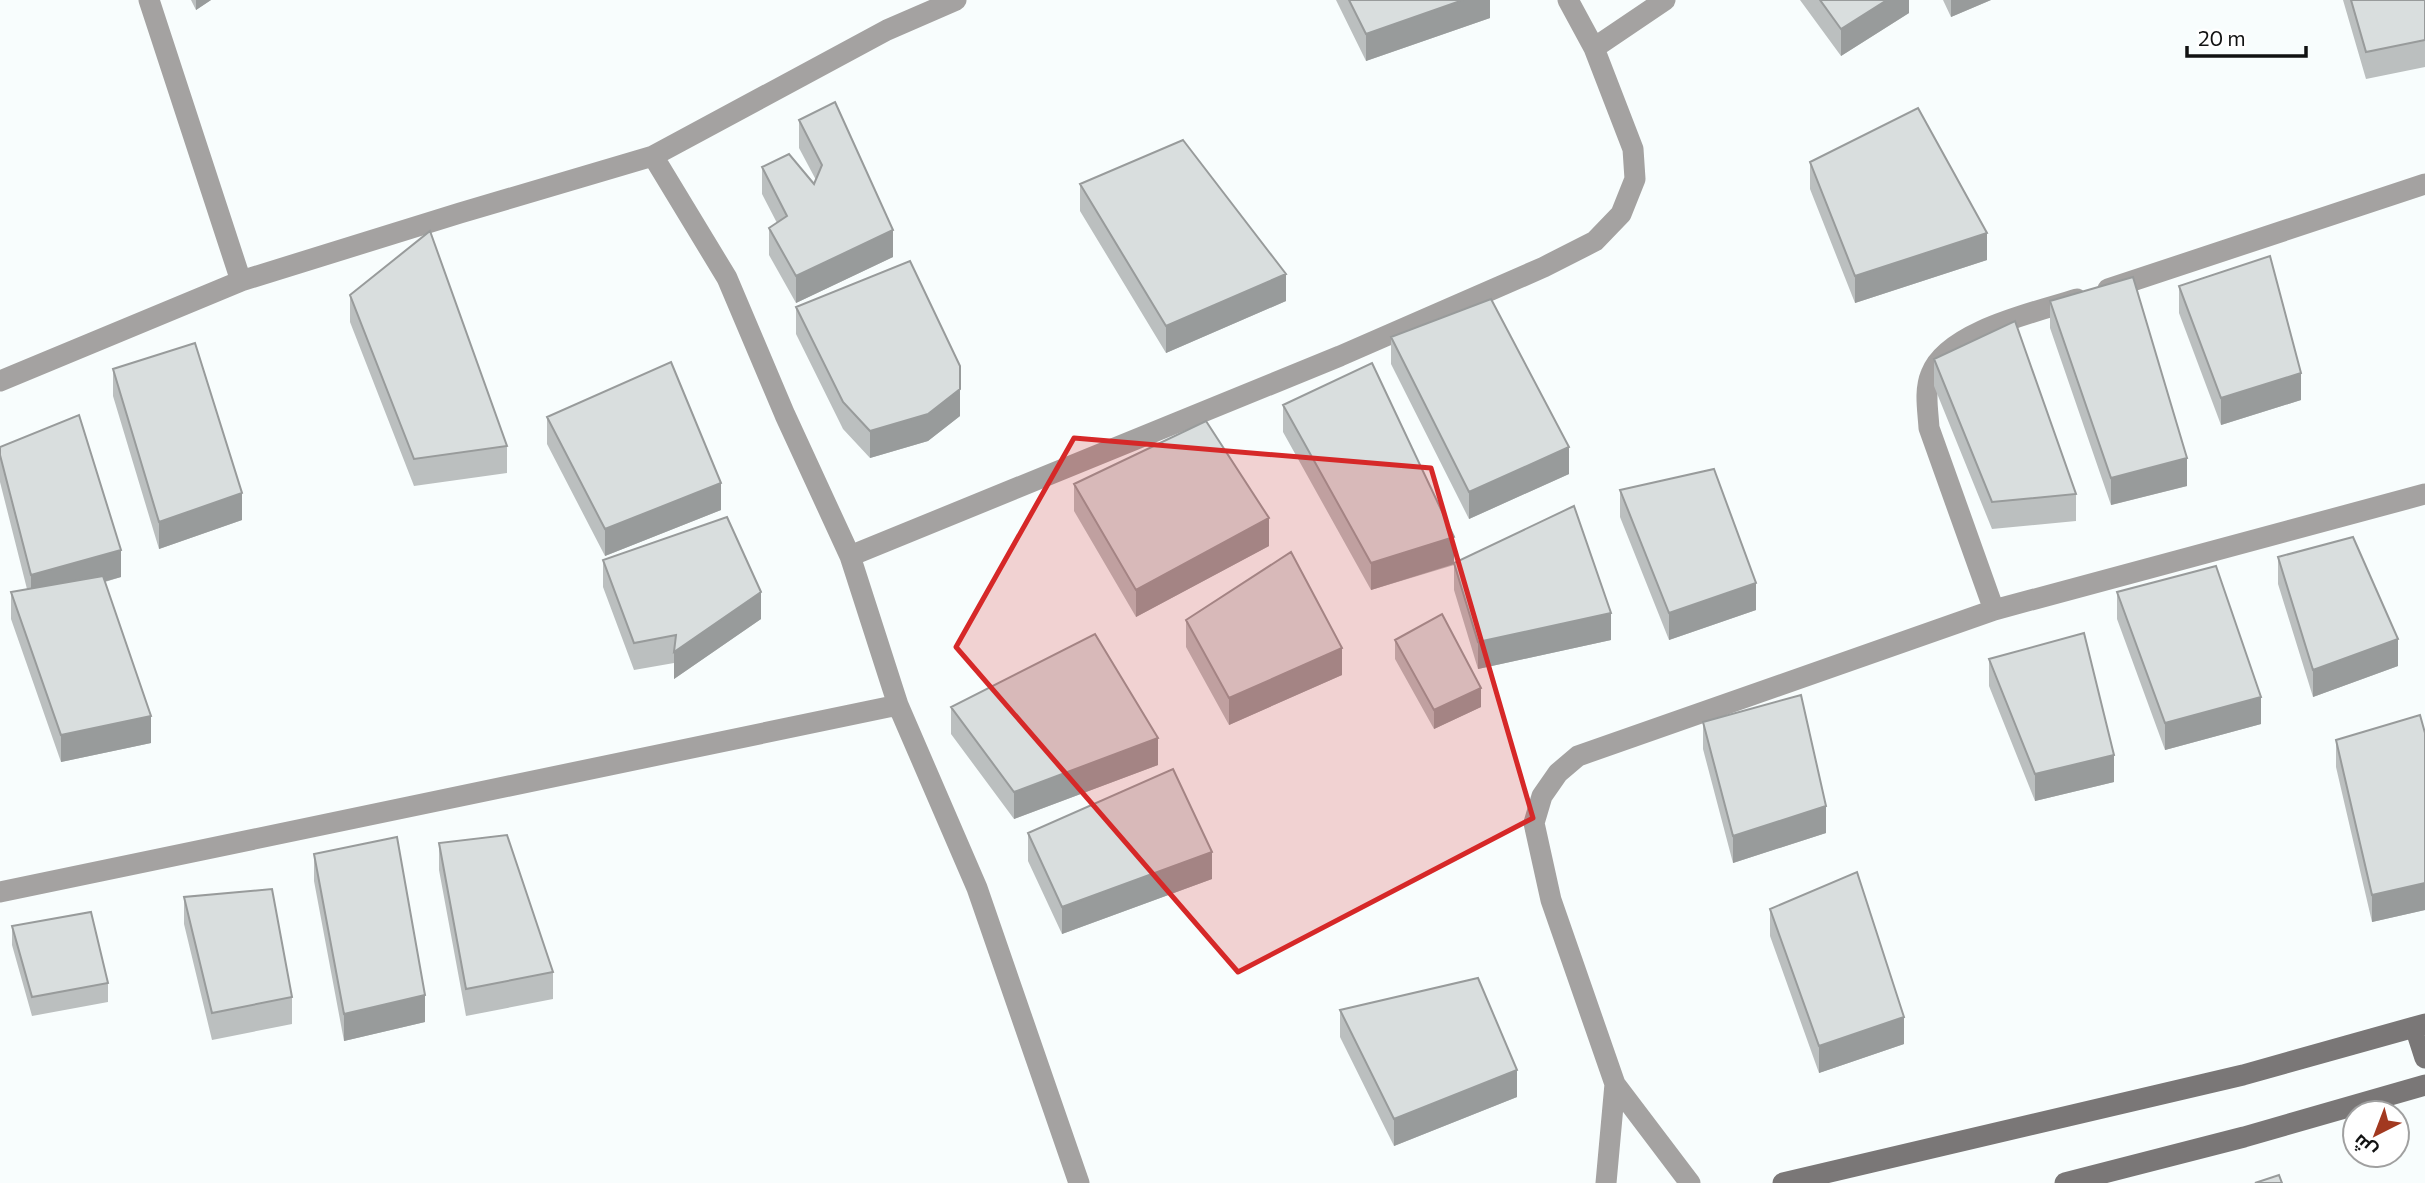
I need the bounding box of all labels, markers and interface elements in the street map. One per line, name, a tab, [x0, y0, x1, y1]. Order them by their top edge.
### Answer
scale bar	[2187, 14, 2306, 58]
text: 20 m	[2198, 25, 2246, 50]
north arrow	[2341, 1099, 2411, 1169]
text: ش	[2348, 1130, 2382, 1164]

